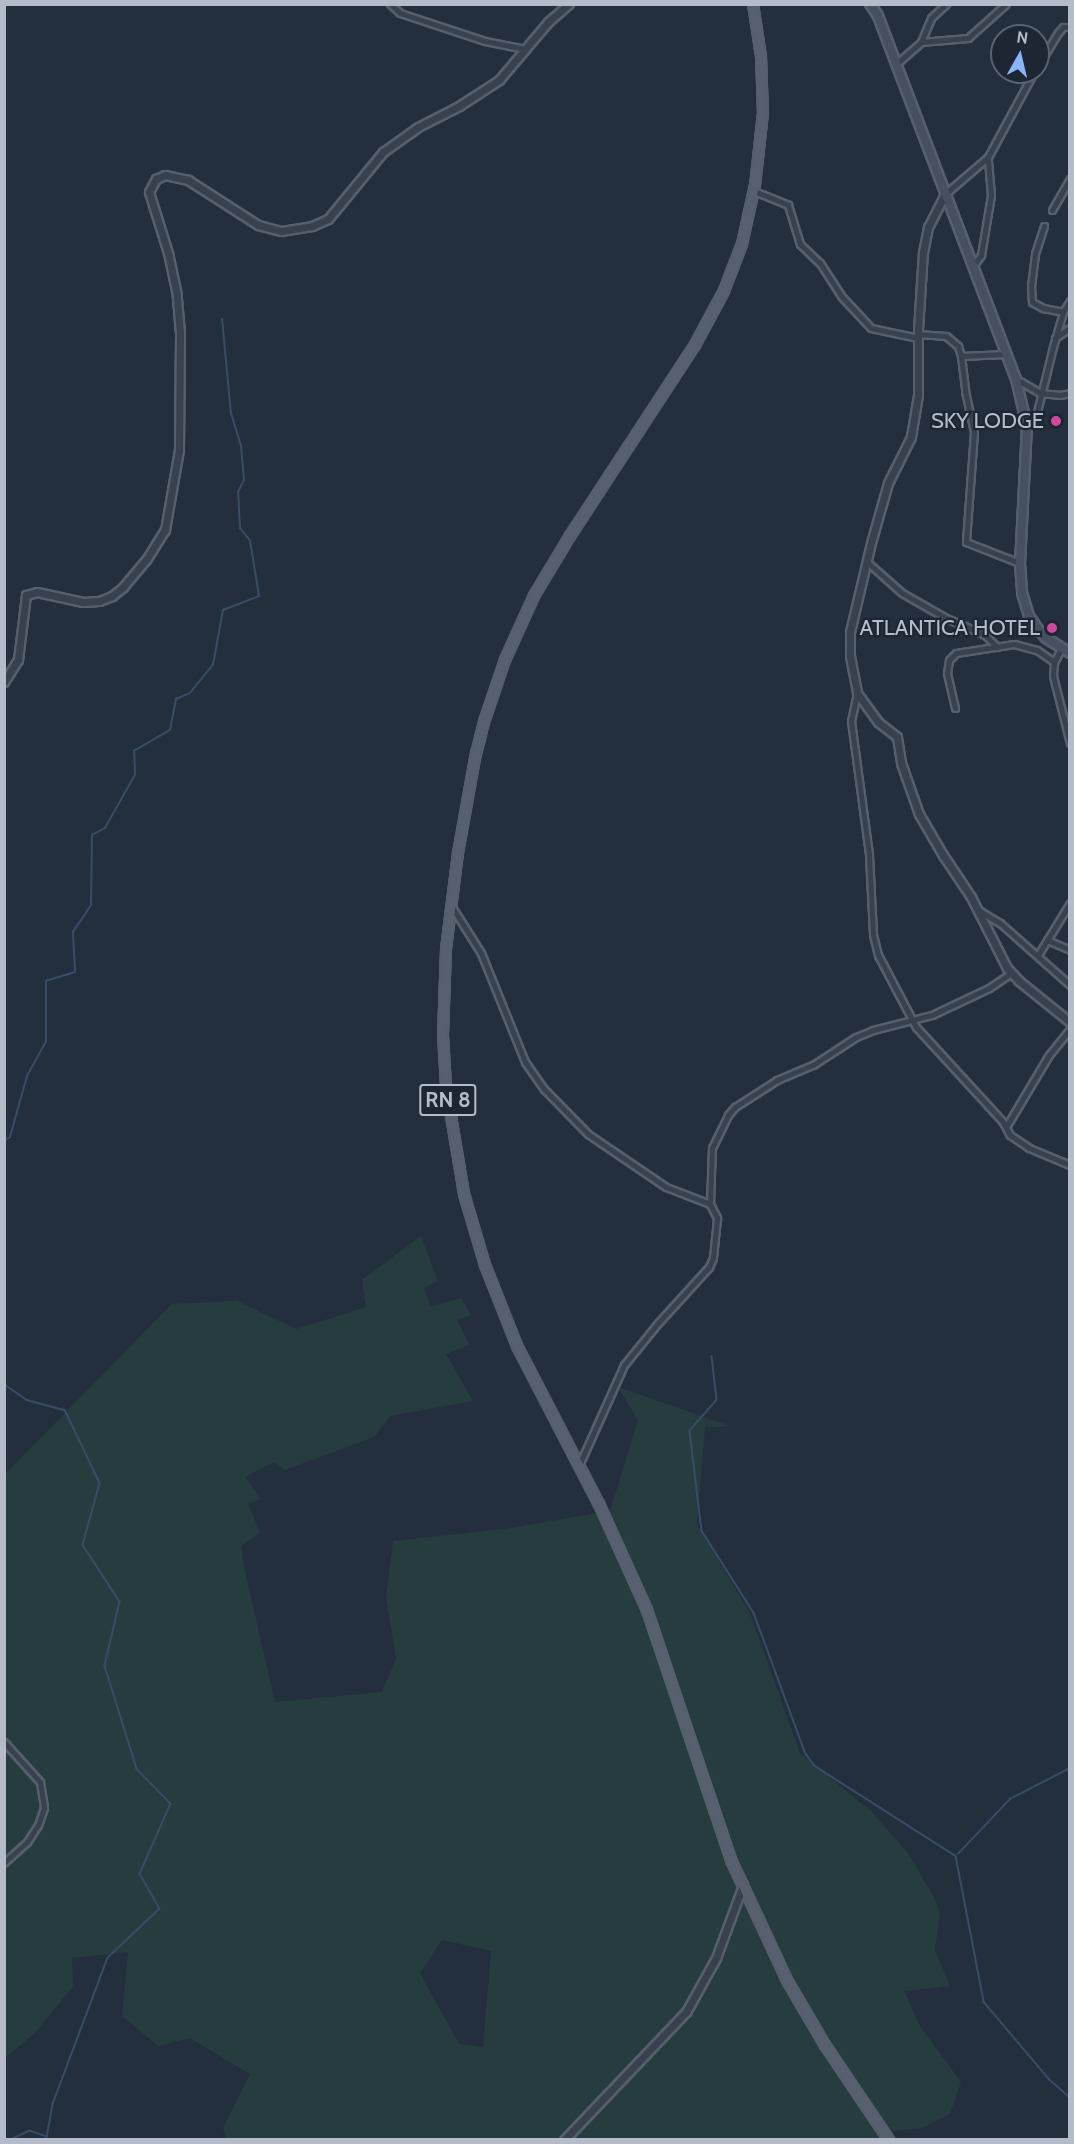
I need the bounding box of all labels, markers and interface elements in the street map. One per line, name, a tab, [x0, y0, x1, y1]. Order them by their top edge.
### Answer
north arrow	[990, 24, 1050, 84]
text: N	[1015, 27, 1029, 48]
place label: SKY LODGE	[931, 408, 1044, 434]
marker: SKY LODGE	[1049, 414, 1063, 428]
place label: ATLANTICA HOTEL	[860, 615, 1040, 641]
marker: ATLANTICA HOTEL	[1045, 621, 1059, 635]
road number: RN 8	[418, 1082, 478, 1118]

